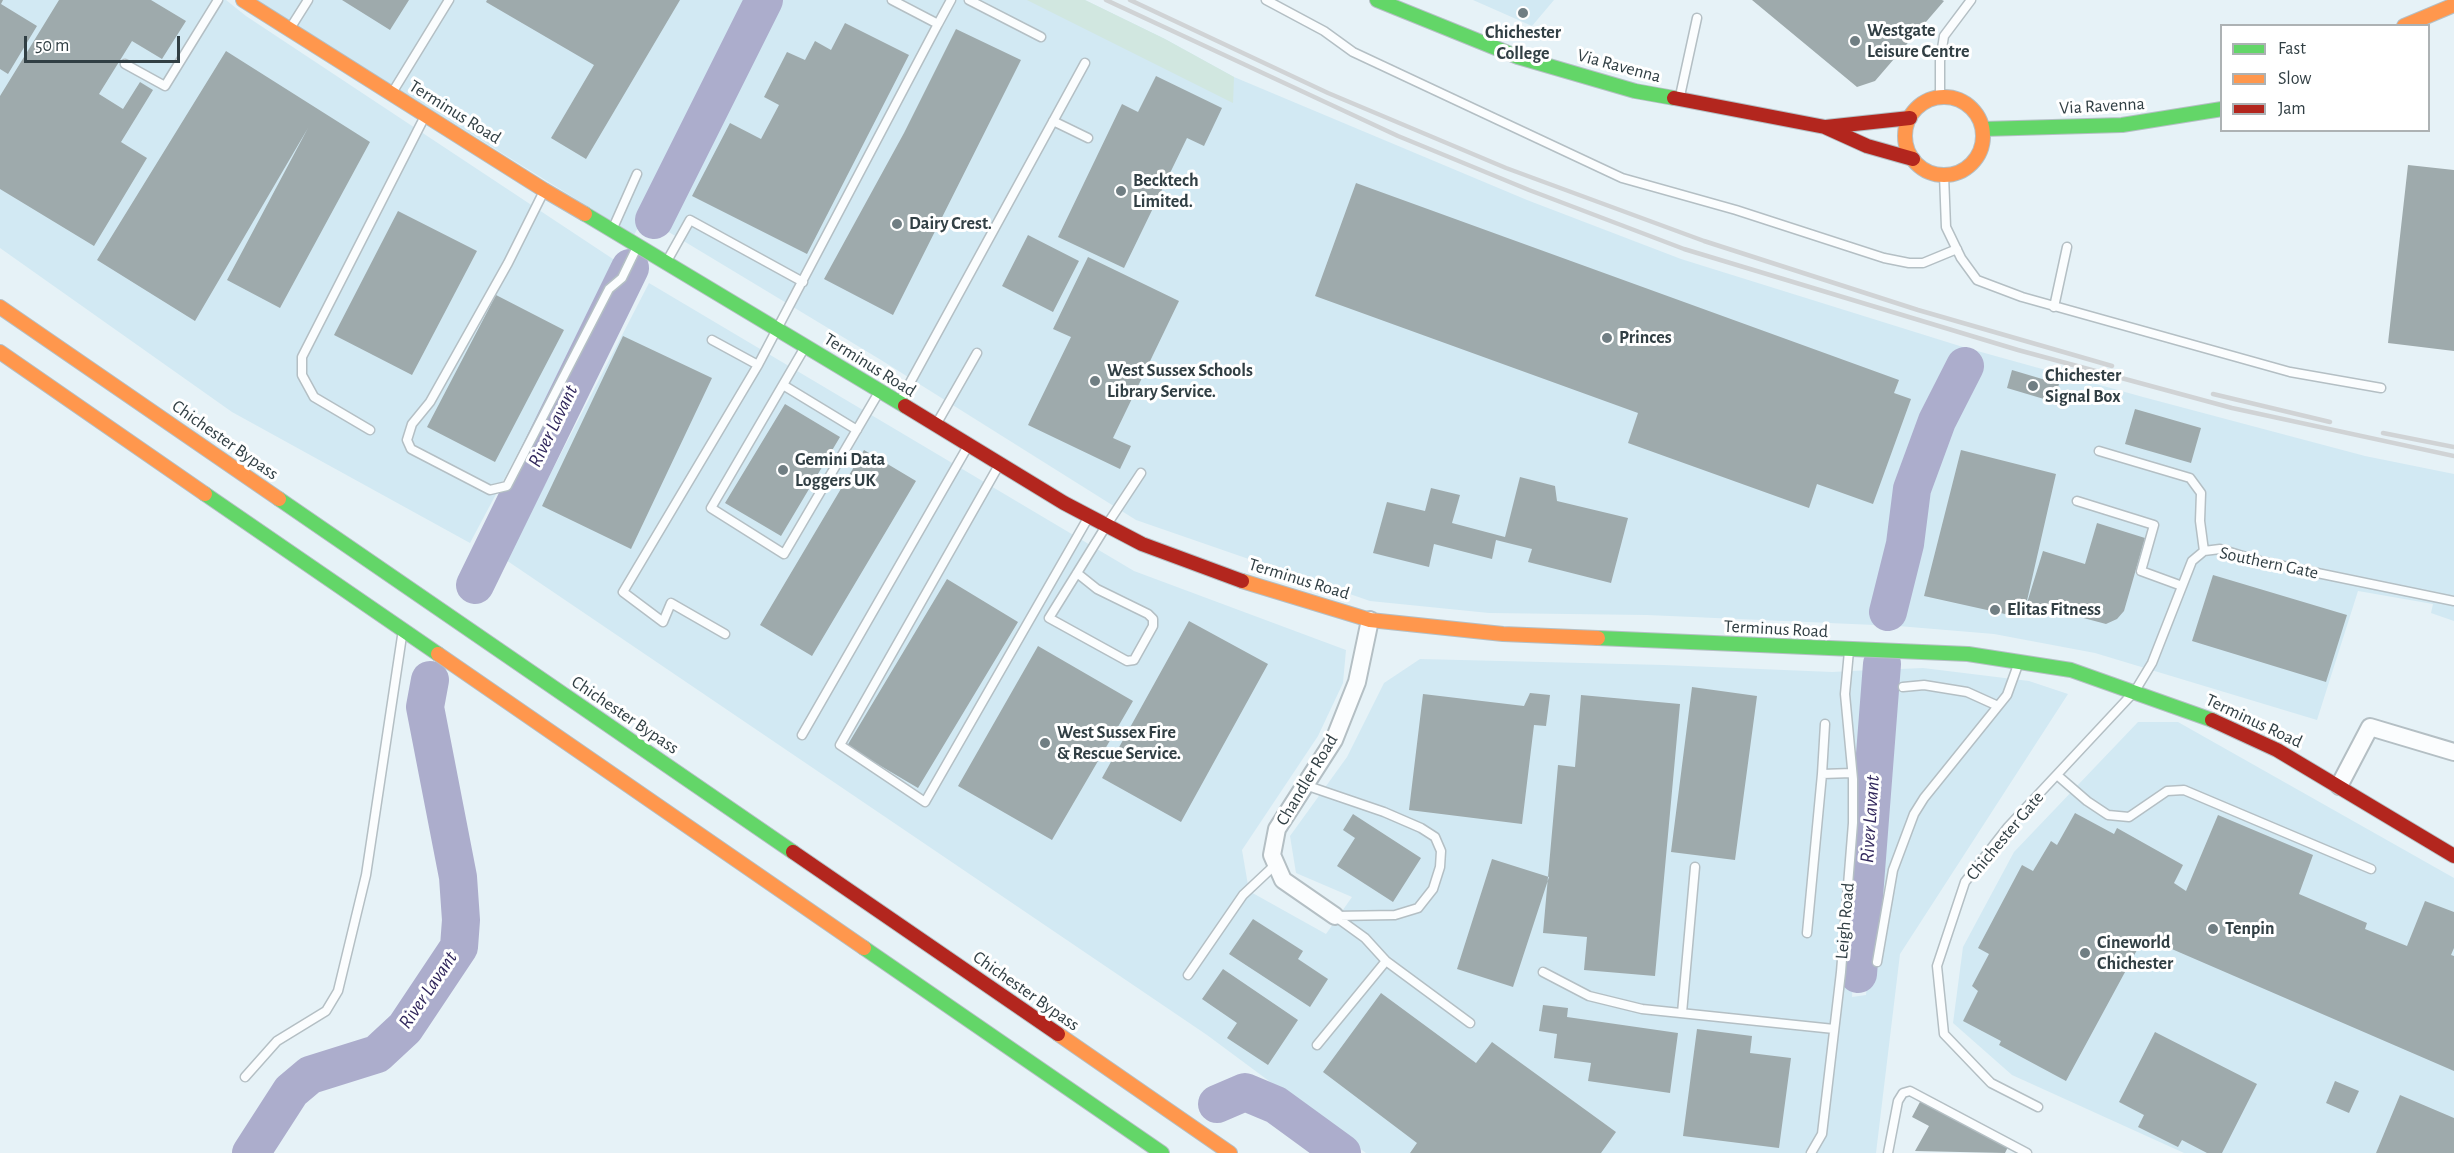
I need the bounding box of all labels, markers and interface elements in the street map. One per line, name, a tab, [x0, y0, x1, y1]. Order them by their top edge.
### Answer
marker: Chichester College	[1516, 6, 1530, 20]
place label: Westgate Leisure Centre	[1867, 20, 1969, 63]
place label: Chichester College	[1485, 22, 1561, 64]
scale bar	[27, 24, 183, 62]
legend	[2220, 24, 2430, 132]
marker: Westgate Leisure Centre	[1848, 34, 1862, 48]
text: 50 m	[35, 37, 69, 55]
text: Fast	[2278, 40, 2306, 58]
street label: Via Ravenna	[1575, 44, 1663, 88]
text: Slow	[2278, 70, 2311, 88]
street label: Terminus Road	[405, 75, 505, 149]
street label: Via Ravenna	[2059, 93, 2145, 119]
text: Jam	[2278, 100, 2306, 118]
place label: Becktech Limited.	[1133, 170, 1198, 213]
marker: Becktech Limited.	[1114, 184, 1128, 198]
place label: Dairy Crest.	[909, 213, 992, 235]
marker: Dairy Crest.	[890, 217, 904, 231]
place label: Princes	[1619, 327, 1672, 349]
street label: Terminus Road	[820, 328, 920, 402]
marker: Princes	[1600, 331, 1614, 345]
place label: West Sussex Schools Library Service.	[1107, 360, 1253, 403]
place label: Chichester Signal Box	[2045, 365, 2121, 407]
marker: West Sussex Schools Library Service.	[1088, 374, 1102, 388]
marker: Chichester Signal Box	[2026, 379, 2040, 393]
water label: River Lavant	[523, 381, 583, 471]
street label: Chichester Bypass	[168, 395, 282, 485]
place label: Gemini Data Loggers UK	[795, 449, 885, 492]
marker: Gemini Data Loggers UK	[776, 463, 790, 477]
street label: Southern Gate	[2218, 542, 2320, 584]
street label: Terminus Road	[1246, 553, 1352, 605]
place label: Elitas Fitness	[2007, 599, 2101, 621]
marker: Elitas Fitness	[1988, 603, 2002, 617]
street label: Terminus Road	[1723, 615, 1829, 643]
street label: Chichester Bypass	[567, 671, 683, 759]
street label: Terminus Road	[2202, 689, 2306, 753]
place label: West Sussex Fire & Rescue Service.	[1057, 722, 1181, 764]
street label: Chandler Road	[1271, 730, 1343, 830]
marker: West Sussex Fire & Rescue Service.	[1038, 736, 1052, 750]
water label: River Lavant	[1855, 774, 1885, 864]
street label: Chichester Gate	[1961, 787, 2049, 885]
street label: Leigh Road	[1831, 882, 1859, 960]
place label: Tenpin	[2225, 918, 2274, 940]
marker: Tenpin	[2206, 922, 2220, 936]
place label: Cineworld Chichester	[2097, 932, 2173, 974]
street label: Chichester Bypass	[969, 946, 1083, 1036]
marker: Cineworld Chichester	[2078, 946, 2092, 960]
water label: River Lavant	[393, 947, 463, 1033]

